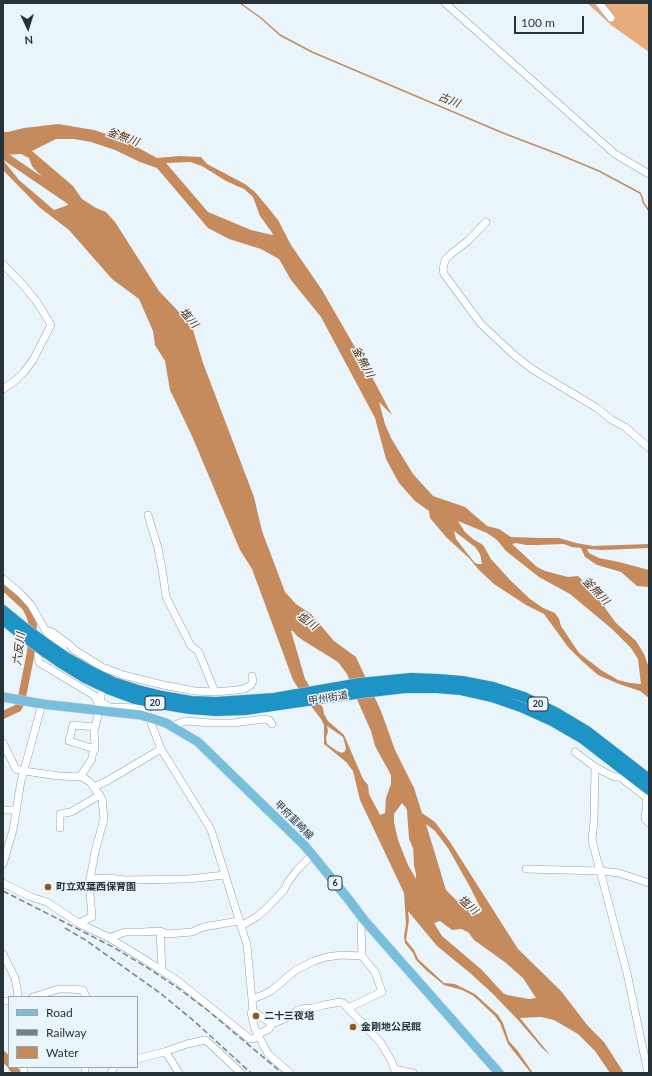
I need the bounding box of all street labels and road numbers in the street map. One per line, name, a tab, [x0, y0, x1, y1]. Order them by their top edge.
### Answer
street label: 甲州街道	[307, 689, 349, 707]
road number: 20	[145, 696, 165, 710]
road number: 20	[528, 697, 548, 711]
street label: 甲府韮崎線	[272, 798, 316, 842]
road number: 6	[328, 876, 342, 890]

